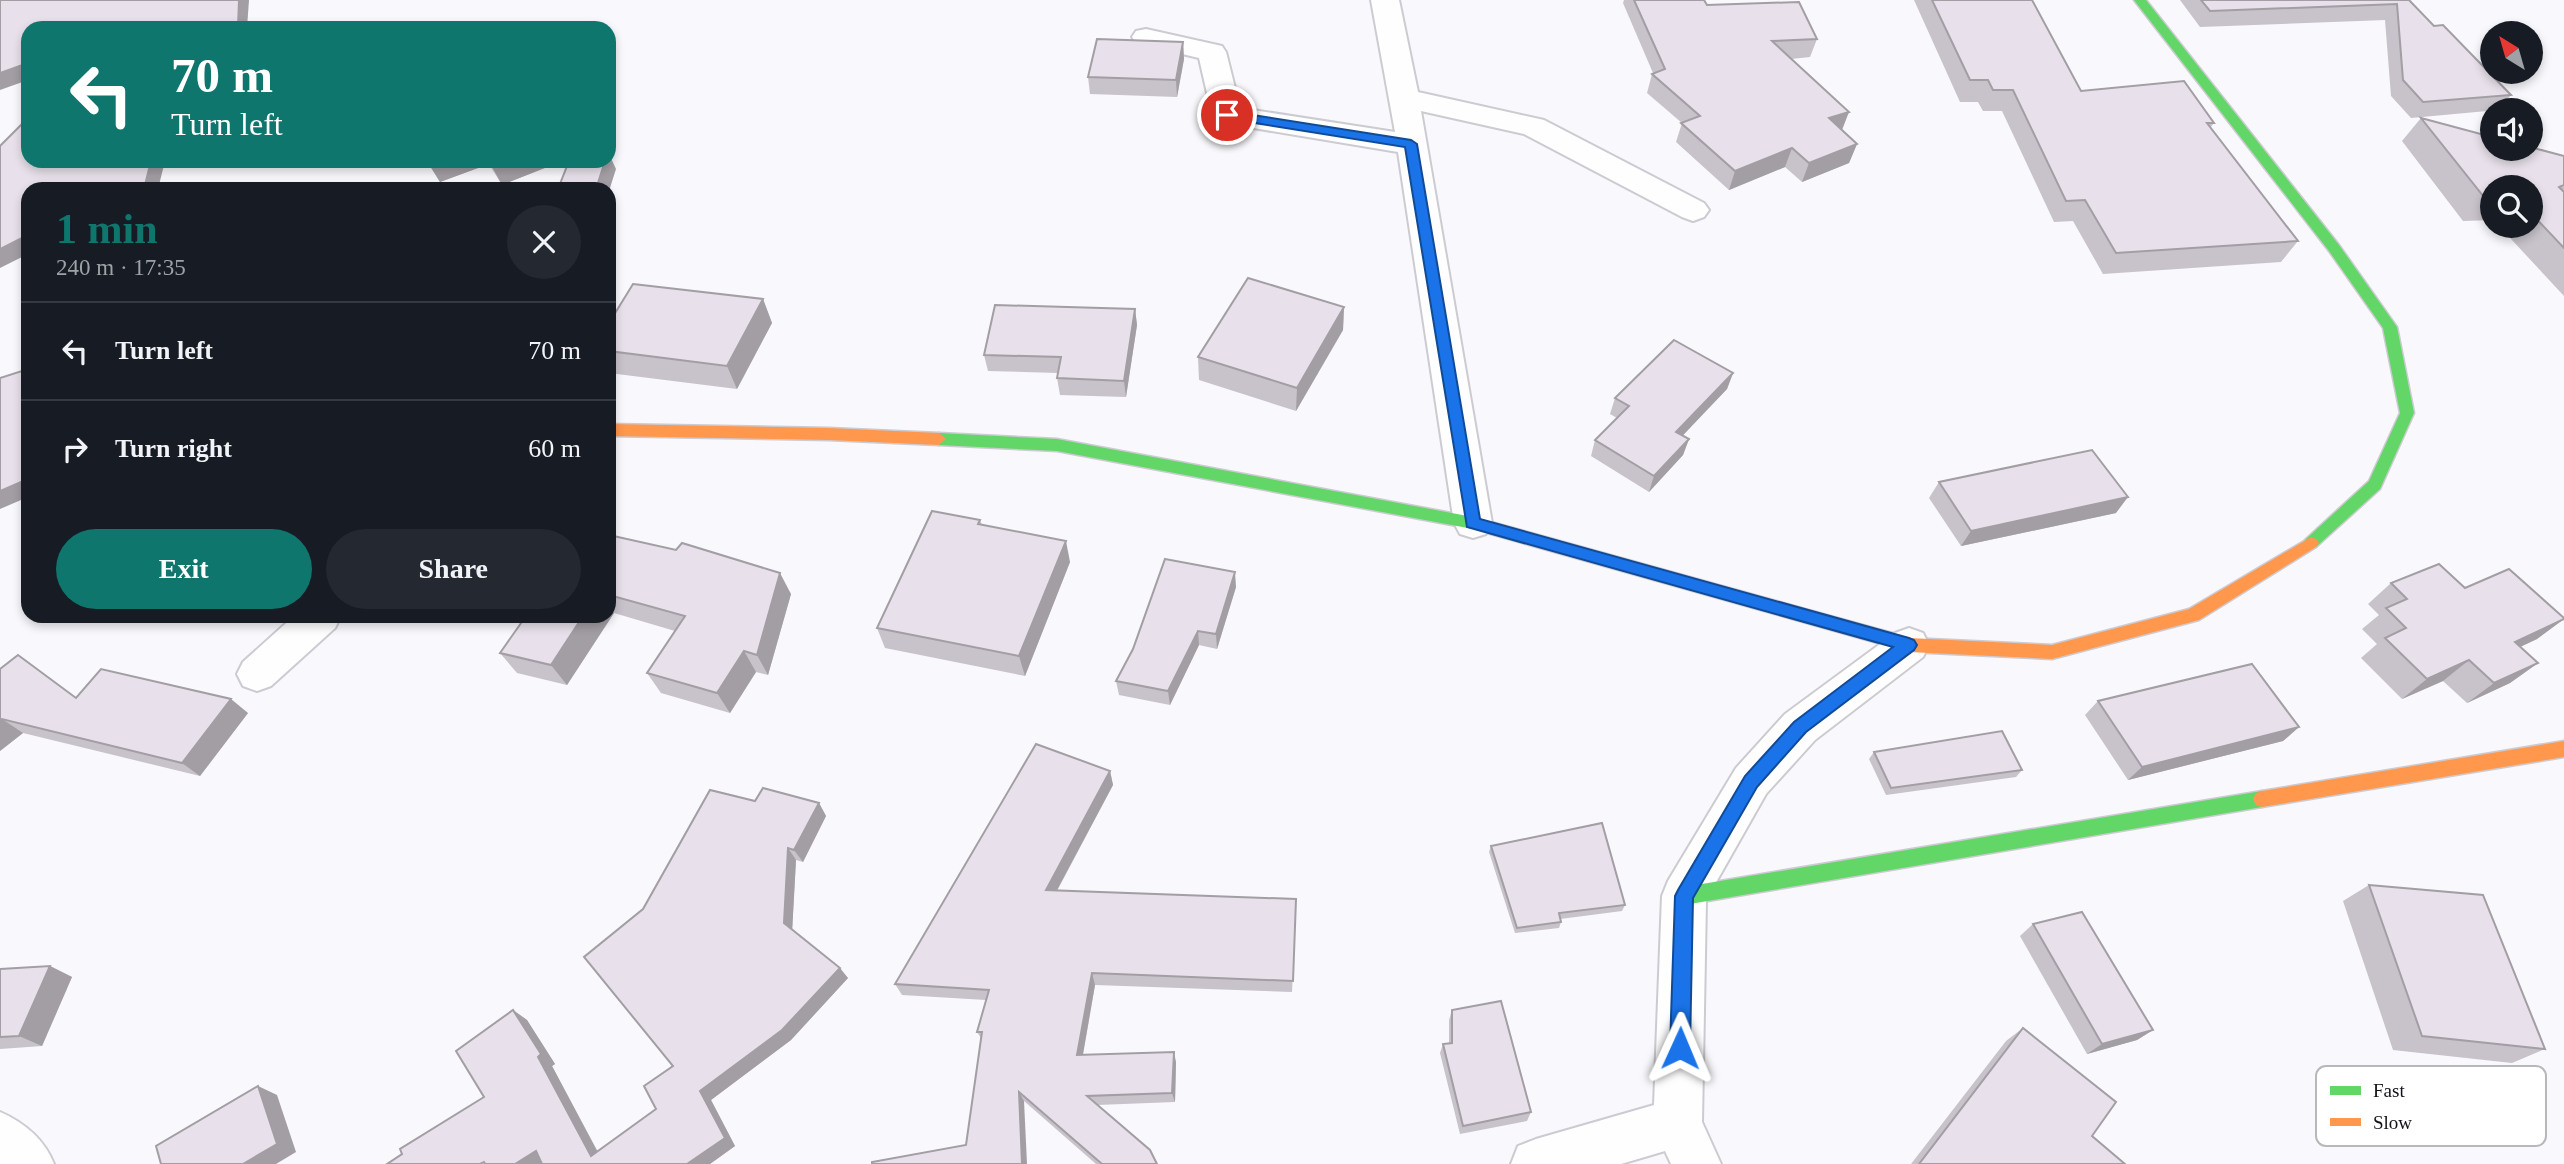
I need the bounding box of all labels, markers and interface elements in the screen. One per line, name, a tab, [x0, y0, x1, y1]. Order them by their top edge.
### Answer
north arrow	[2480, 21, 2543, 84]
map controls	[2480, 21, 2543, 238]
text: 70 m	[171, 48, 273, 103]
icon: left	[56, 49, 147, 140]
pin	[1197, 85, 1257, 145]
icon: arrive	[1208, 96, 1246, 134]
button: sound	[2480, 98, 2543, 161]
text: Turn left	[171, 106, 283, 142]
button: search	[2480, 175, 2543, 238]
button: close	[507, 205, 581, 279]
text: 1 min	[56, 206, 158, 252]
text: 240 m · 17:35	[56, 255, 186, 280]
icon: left	[56, 332, 94, 370]
text: Turn left	[115, 336, 213, 365]
text: 70 m	[528, 336, 581, 365]
icon: right	[56, 430, 94, 468]
text: Turn right	[115, 434, 232, 463]
text: 60 m	[528, 434, 581, 463]
button: Exit	[56, 529, 312, 609]
button: Share	[326, 529, 581, 609]
position arrow	[1643, 1011, 1717, 1085]
legend	[2316, 1066, 2546, 1146]
text: Fast	[2373, 1080, 2405, 1101]
text: Slow	[2373, 1112, 2412, 1133]

